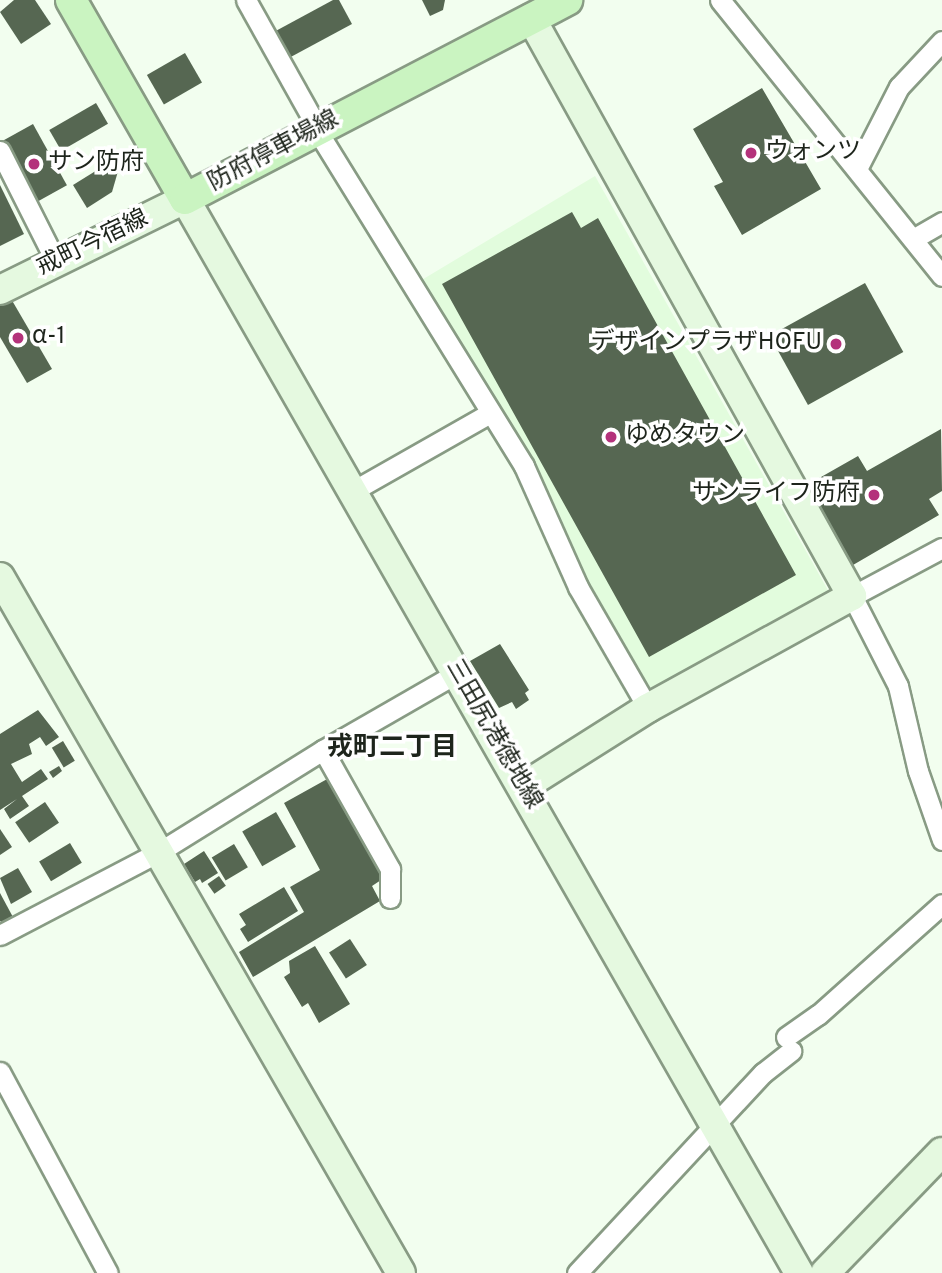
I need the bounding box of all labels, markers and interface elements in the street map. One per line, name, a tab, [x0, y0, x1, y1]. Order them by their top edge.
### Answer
street label: 防府停車場線	[204, 105, 344, 199]
place label: ウォンツ	[765, 139, 861, 167]
marker: ウォンツ	[743, 145, 759, 161]
place label: サン防府	[48, 150, 144, 178]
marker: サン防府	[26, 156, 42, 172]
street label: 戒町今宿線	[33, 205, 153, 283]
place label: α-1	[32, 324, 66, 352]
marker: α-1	[10, 330, 26, 346]
place label: デザインプラザHOFU	[590, 330, 822, 358]
marker: デザインプラザHOFU	[828, 336, 844, 352]
place label: ゆめタウン	[625, 423, 745, 451]
marker: ゆめタウン	[603, 429, 619, 445]
place label: サンライフ防府	[692, 481, 860, 509]
marker: サンライフ防府	[866, 487, 882, 503]
street label: 三田尻港徳地線	[439, 655, 547, 815]
district label: 戎町二丁目	[327, 733, 457, 765]

